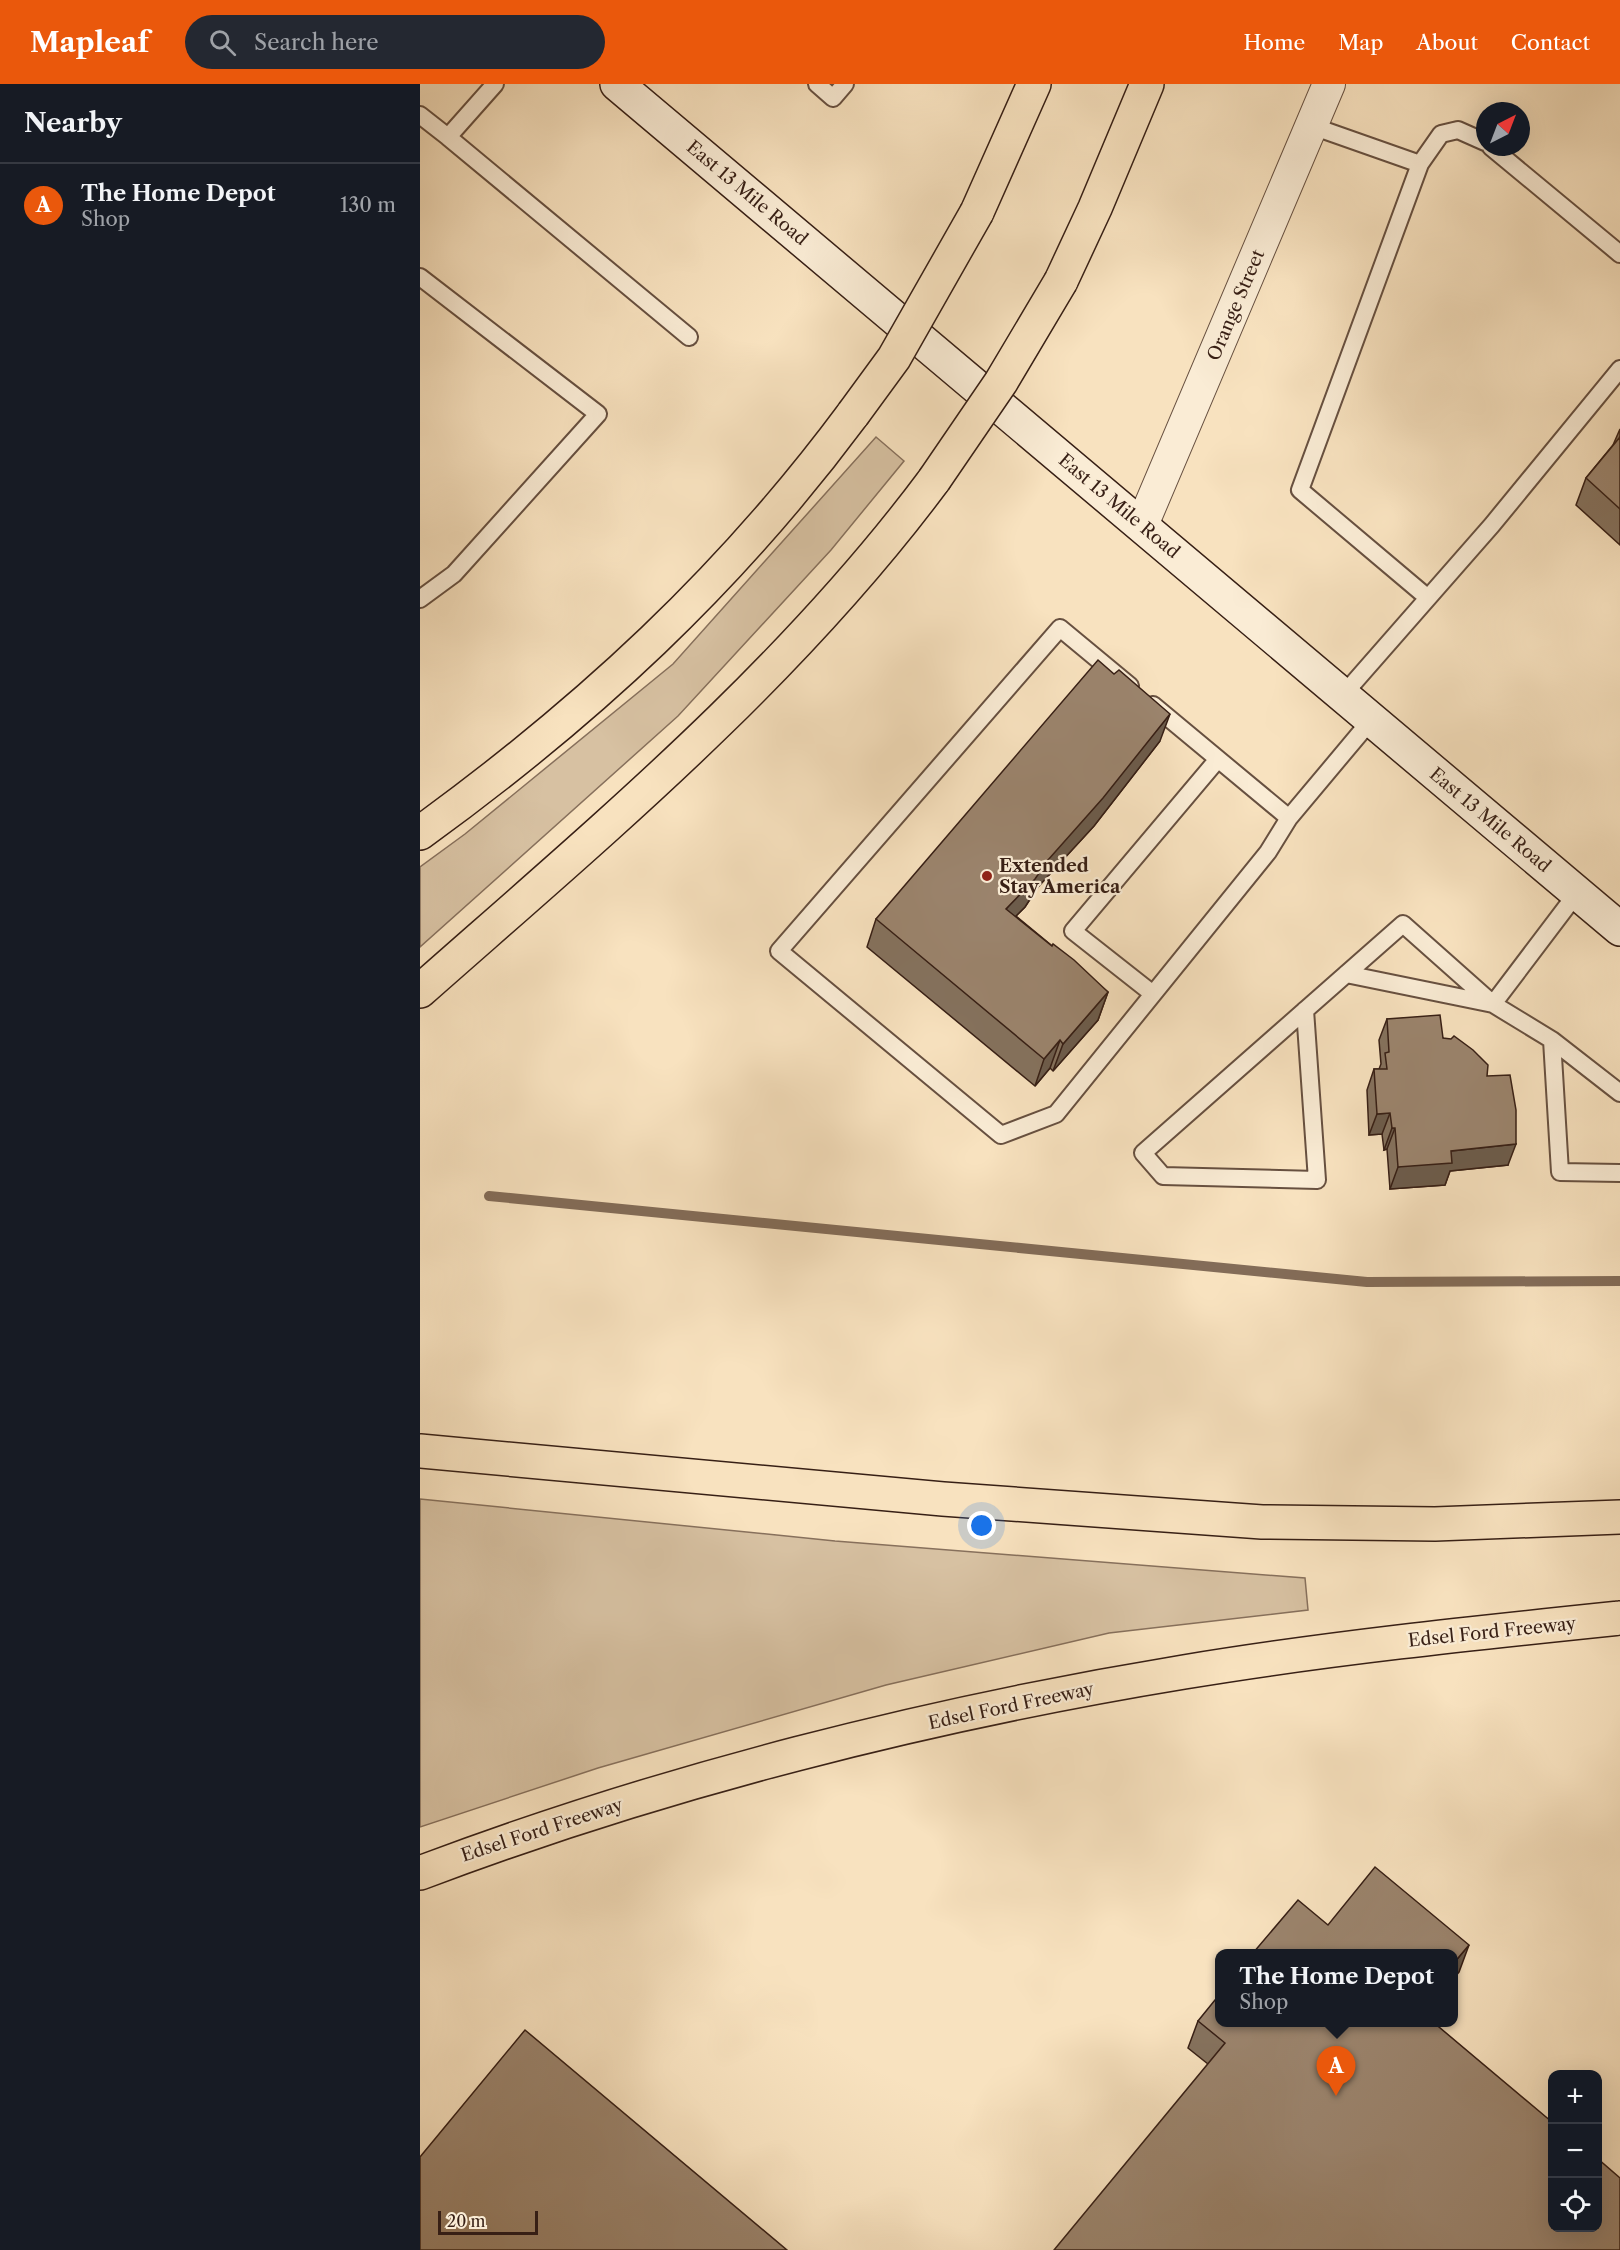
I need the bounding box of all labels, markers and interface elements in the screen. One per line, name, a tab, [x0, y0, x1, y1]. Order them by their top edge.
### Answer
search box	[185, 15, 605, 69]
text: Mapleaf	[30, 25, 149, 59]
icon: search	[206, 26, 239, 59]
text: Search here	[254, 29, 379, 56]
text: Home	[1244, 30, 1305, 55]
text: Map	[1338, 30, 1383, 55]
text: About	[1416, 30, 1478, 55]
text: Contact	[1511, 30, 1590, 55]
north arrow	[1476, 102, 1530, 156]
text: Nearby	[24, 107, 122, 139]
street label: East 13 Mile Road	[682, 136, 812, 250]
text: The Home Depot	[81, 180, 276, 207]
text: A	[36, 193, 51, 217]
text: 130 m	[340, 193, 396, 217]
text: Shop	[81, 207, 130, 231]
street label: Orange Street	[1203, 246, 1270, 364]
street label: East 13 Mile Road	[1054, 449, 1184, 563]
street label: East 13 Mile Road	[1425, 763, 1555, 877]
place label: Extended Stay America	[999, 855, 1121, 898]
marker: Extended Stay America	[980, 869, 994, 883]
your location	[967, 1511, 996, 1540]
street label: Edsel Ford Freeway	[1407, 1612, 1578, 1652]
street label: Edsel Ford Freeway	[926, 1677, 1097, 1734]
street label: Edsel Ford Freeway	[458, 1793, 627, 1867]
popup	[1215, 1949, 1458, 2027]
text: The Home Depot	[1239, 1963, 1434, 1990]
text: Shop	[1239, 1990, 1288, 2014]
pin: A	[1316, 2046, 1356, 2096]
map controls	[1548, 2070, 1602, 2232]
button: +	[1548, 2070, 1602, 2124]
button: −	[1548, 2124, 1602, 2178]
button: locate	[1548, 2178, 1602, 2232]
scale bar	[438, 2208, 538, 2236]
text: 20 m	[447, 2211, 486, 2231]

